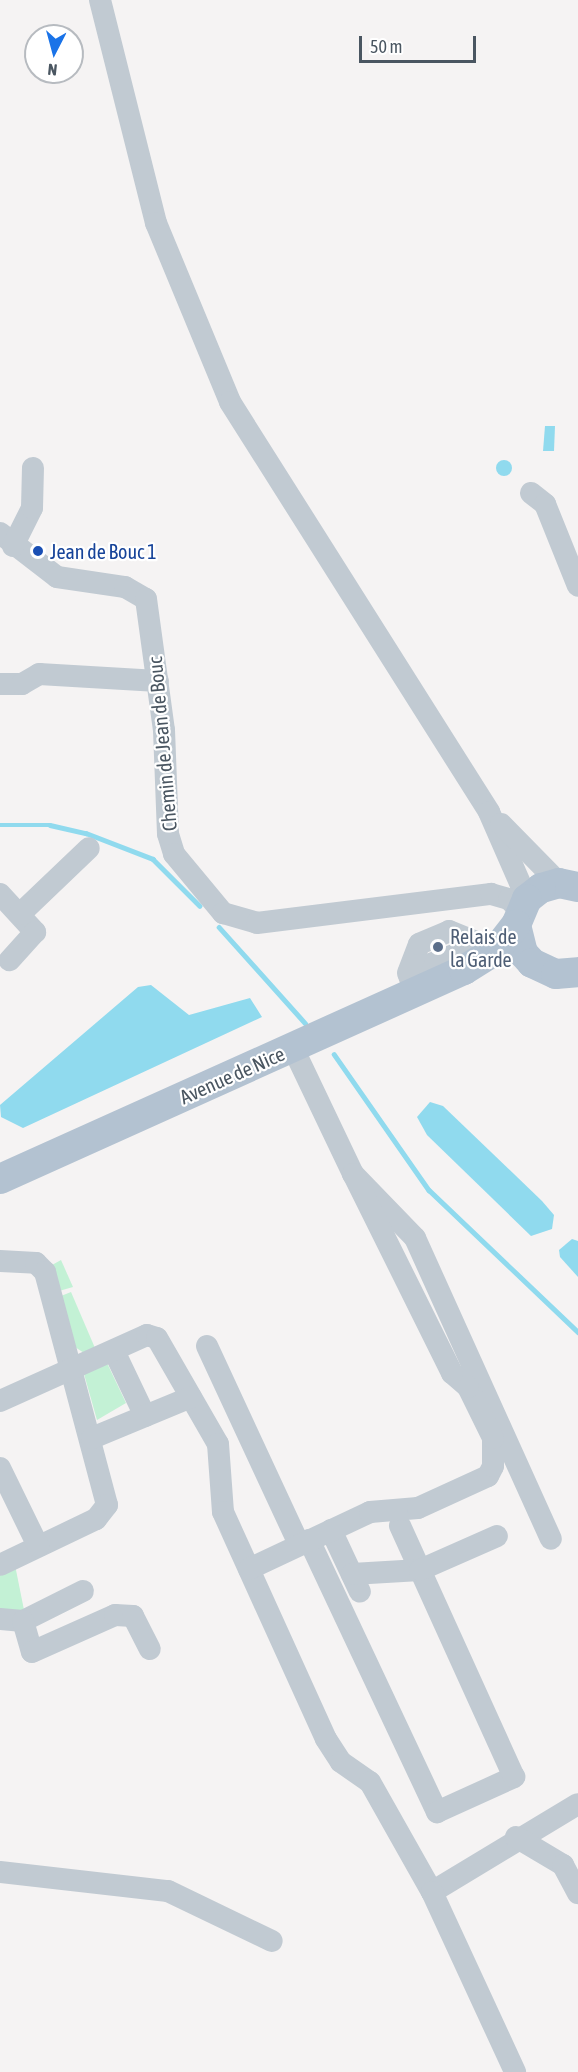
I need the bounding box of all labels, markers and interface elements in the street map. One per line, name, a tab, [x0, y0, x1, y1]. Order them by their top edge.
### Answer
north arrow	[24, 24, 84, 84]
scale bar	[362, 24, 479, 62]
text: 50 m	[370, 36, 402, 57]
text: N	[47, 60, 58, 79]
place label: Jean de Bouc 1	[50, 539, 157, 563]
marker: Jean de Bouc 1	[31, 544, 45, 558]
street label: Chemin de Jean de Bouc	[142, 656, 182, 832]
place label: Relais de la Garde	[450, 924, 517, 971]
marker: Relais de la Garde	[431, 940, 445, 954]
street label: Avenue de Nice	[176, 1041, 288, 1109]

